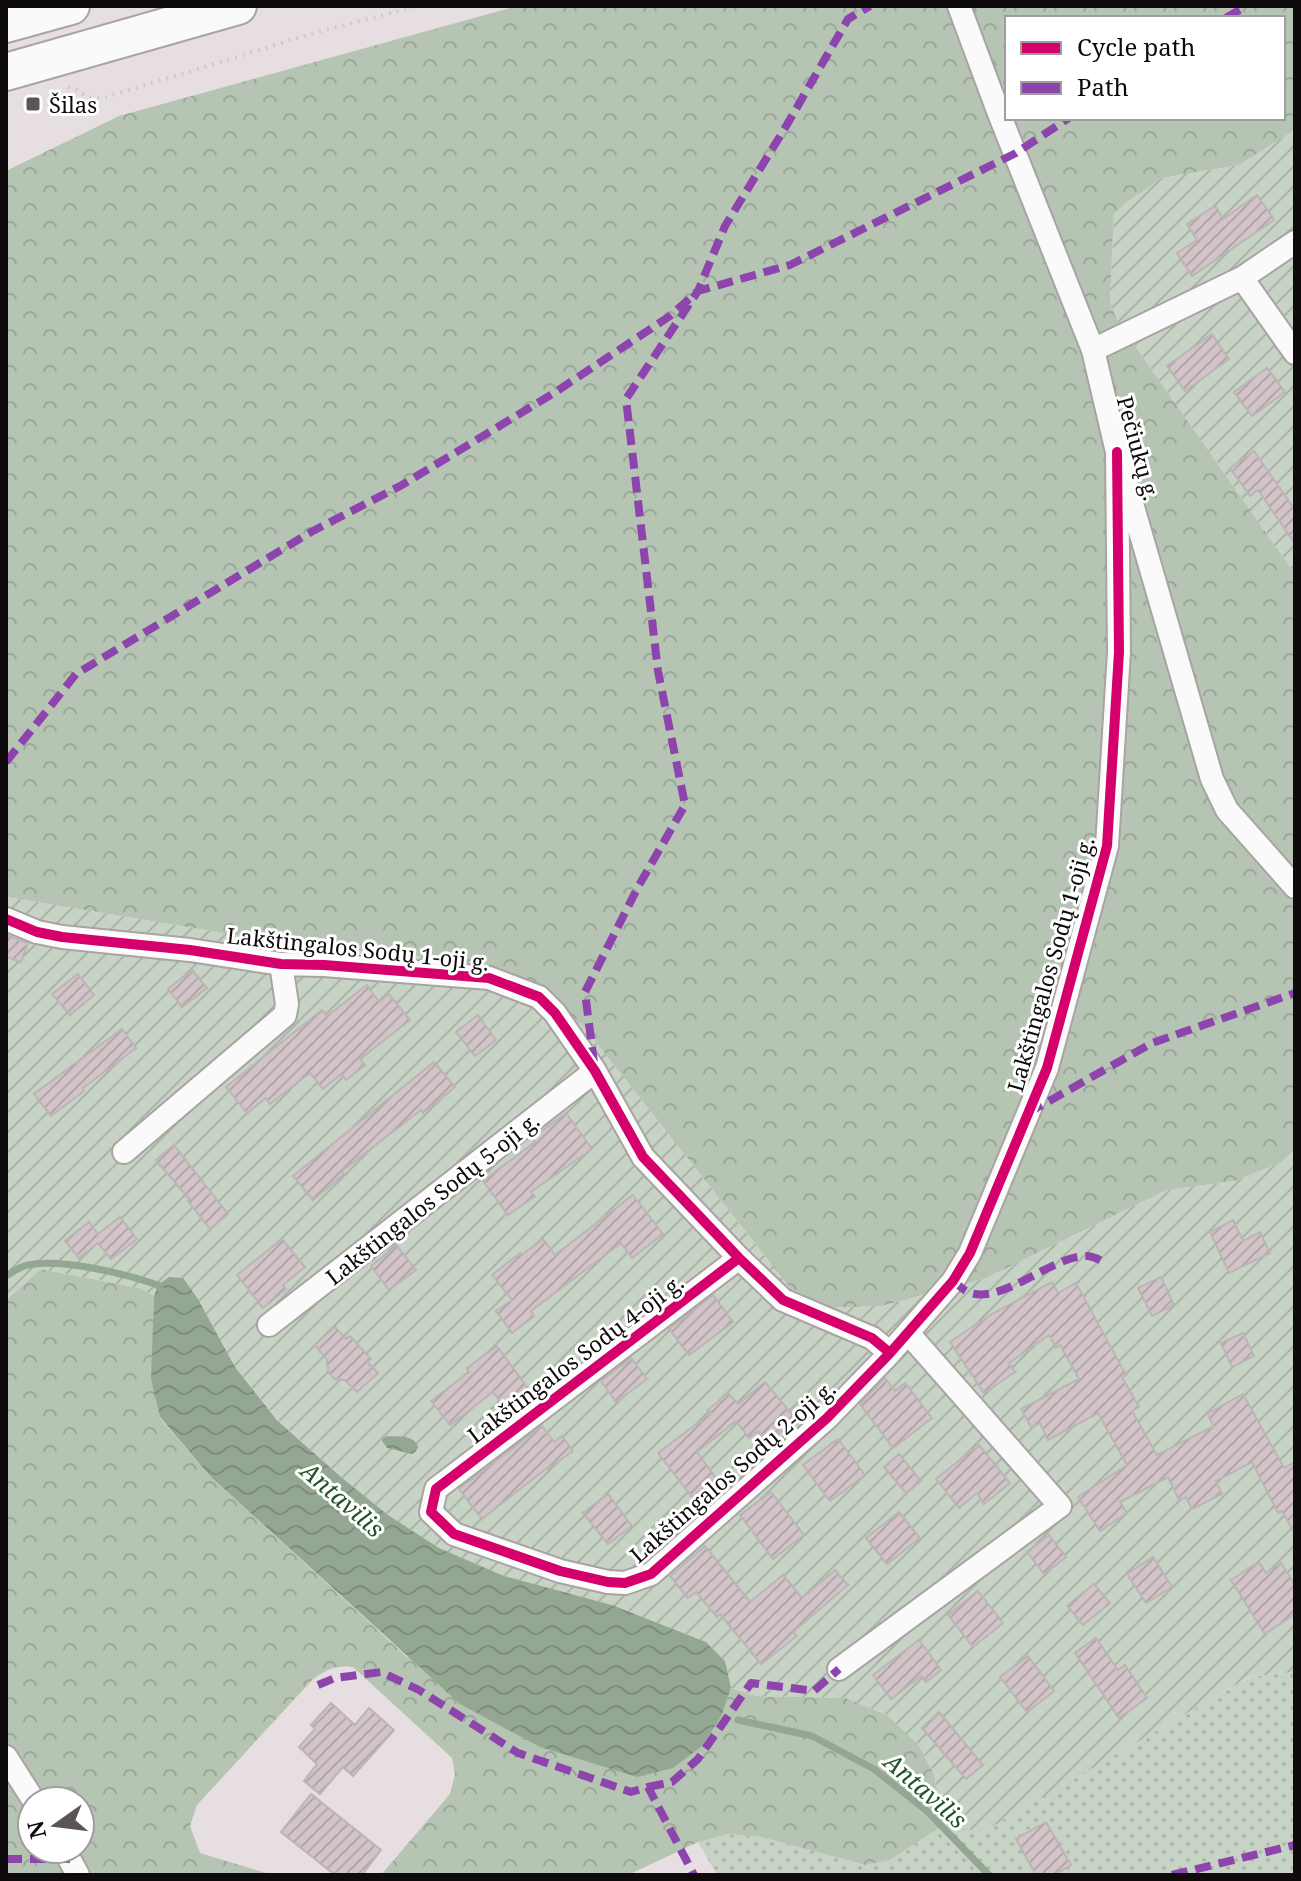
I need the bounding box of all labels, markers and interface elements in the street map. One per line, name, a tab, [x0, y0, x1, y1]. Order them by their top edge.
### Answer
legend	[1005, 16, 1285, 120]
text: Cycle path	[1077, 30, 1196, 63]
text: Path	[1077, 70, 1129, 103]
place label: Šilas	[49, 89, 97, 119]
marker: Šilas	[24, 95, 42, 113]
street label: Pečiukų g.	[1111, 393, 1167, 503]
street label: Lakštingalos Sodų 1-oji g.	[999, 833, 1101, 1095]
street label: Lakštingalos Sodų 1-oji g.	[225, 919, 491, 977]
street label: Lakštingalos Sodų 5-oji g.	[319, 1105, 545, 1291]
street label: Lakštingalos Sodų 4-oji g.	[461, 1267, 689, 1449]
street label: Lakštingalos Sodų 2-oji g.	[623, 1373, 841, 1569]
water label: Antavilis	[293, 1452, 392, 1544]
water label: Antavilis	[876, 1743, 975, 1835]
north arrow	[16, 1785, 96, 1865]
text: N	[19, 1818, 52, 1842]

